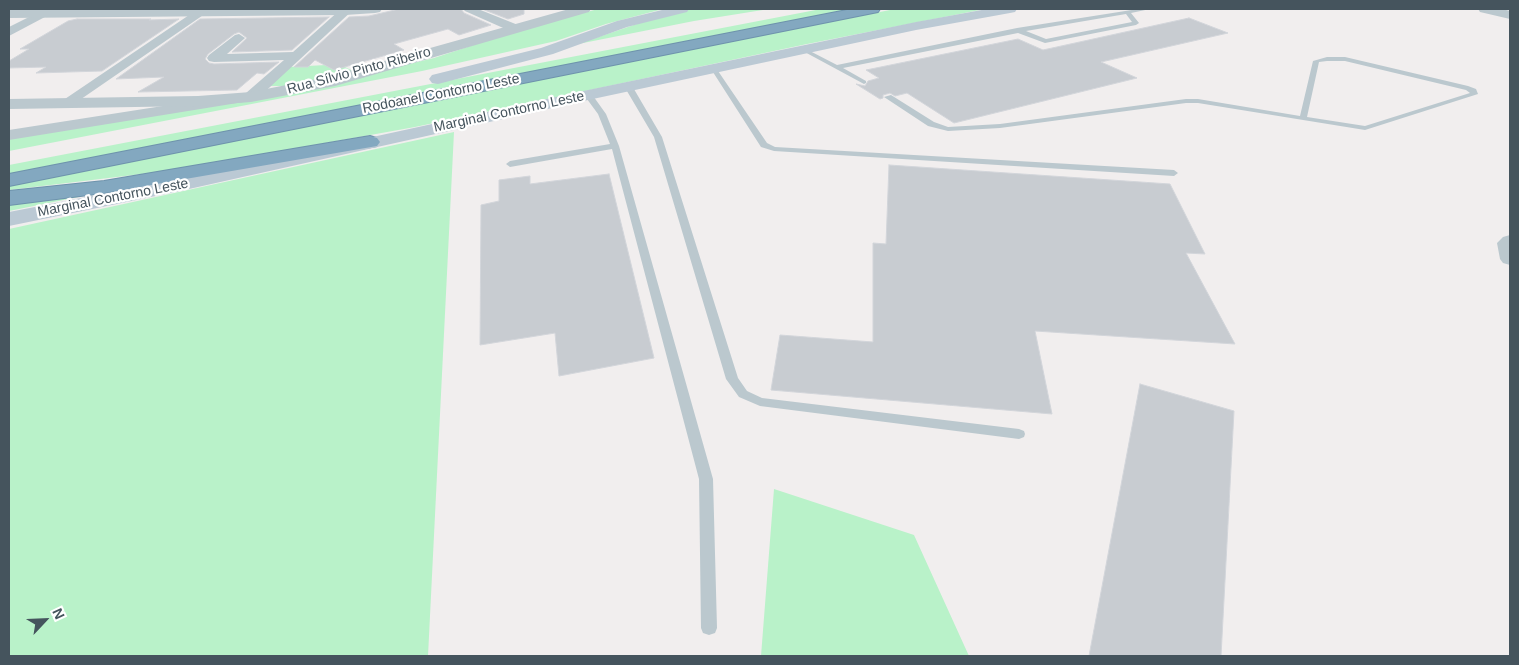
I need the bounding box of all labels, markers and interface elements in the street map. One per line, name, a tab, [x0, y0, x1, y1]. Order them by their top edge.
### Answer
street label: Rua Sílvio Pinto Ribeiro	[285, 44, 433, 98]
street label: Rodoanel Contorno Leste	[361, 71, 521, 117]
street label: Marginal Contorno Leste	[432, 88, 586, 136]
street label: Marginal Contorno Leste	[36, 175, 190, 221]
north arrow	[20, 595, 70, 645]
text: N	[49, 606, 68, 622]

